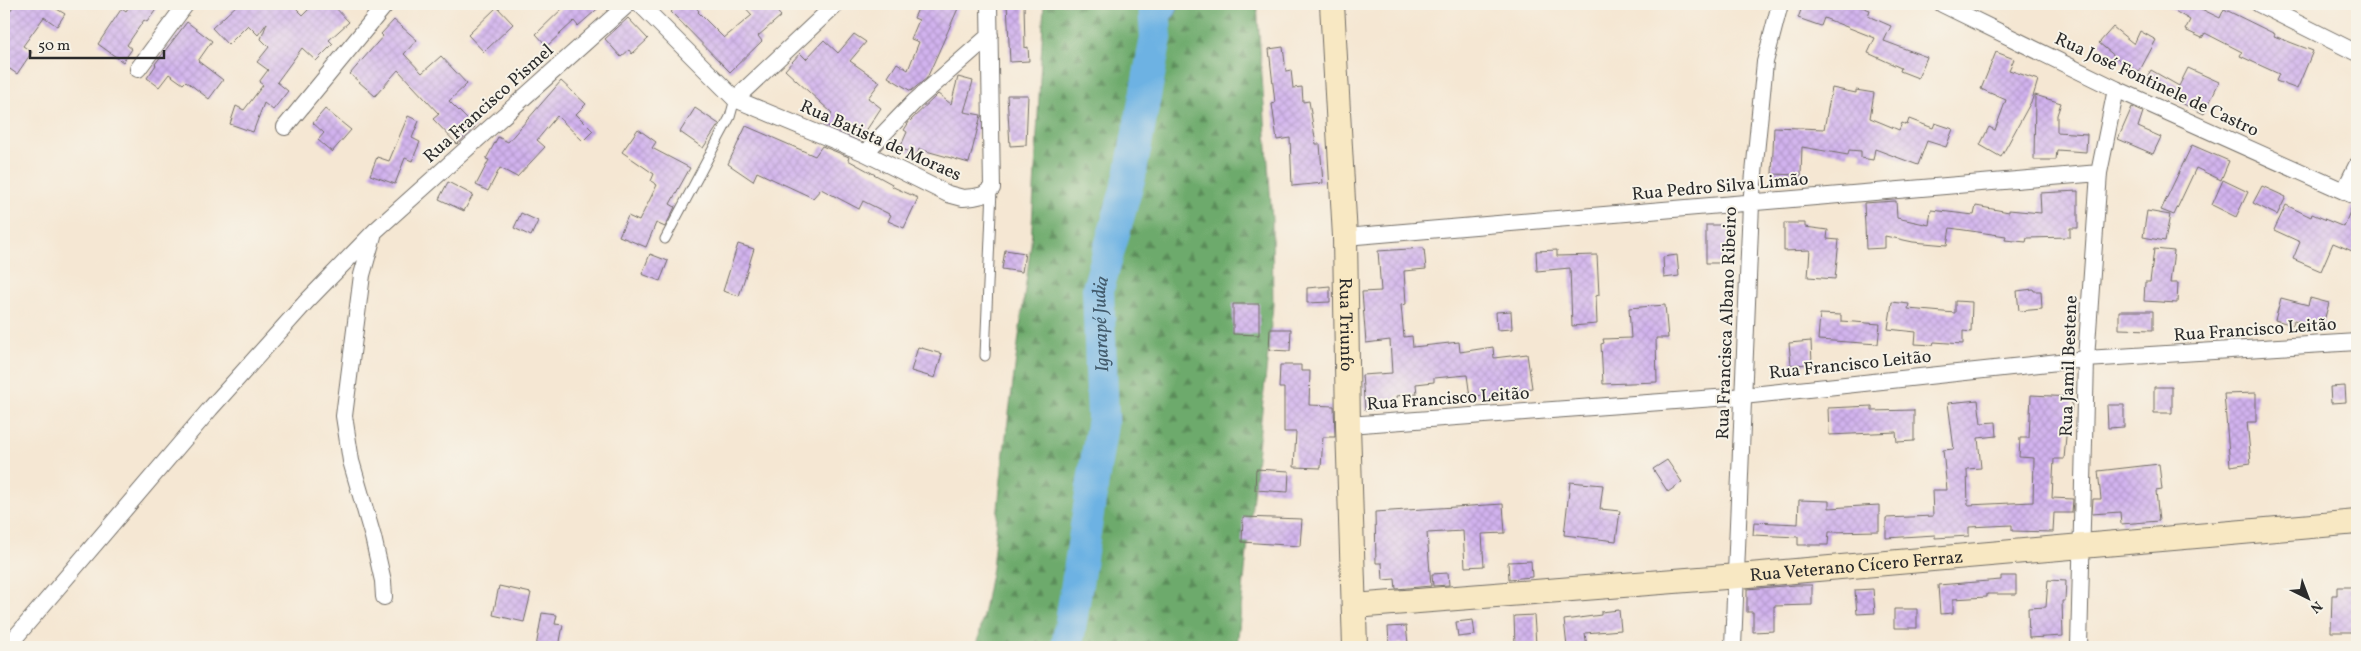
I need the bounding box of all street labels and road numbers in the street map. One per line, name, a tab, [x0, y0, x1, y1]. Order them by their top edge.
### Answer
street label: Rua José Fontinele de Castro	[2050, 27, 2263, 144]
street label: Rua Francisco Pismel	[418, 39, 560, 169]
street label: Rua Batista de Moraes	[796, 95, 965, 188]
street label: Rua Pedro Silva Limão	[1631, 167, 1810, 208]
street label: Rua Francisca Albano Ribeiro	[1711, 206, 1744, 440]
street label: Rua Triunfo	[1332, 277, 1358, 372]
street label: Rua Jamil Bestene	[2055, 295, 2084, 437]
street label: Rua Francisco Leitão	[2173, 312, 2337, 349]
street label: Rua Francisco Leitão	[1768, 345, 1933, 386]
street label: Rua Francisco Leitão	[1366, 381, 1530, 418]
street label: Rua Veterano Cícero Ferraz	[1749, 545, 1964, 589]

